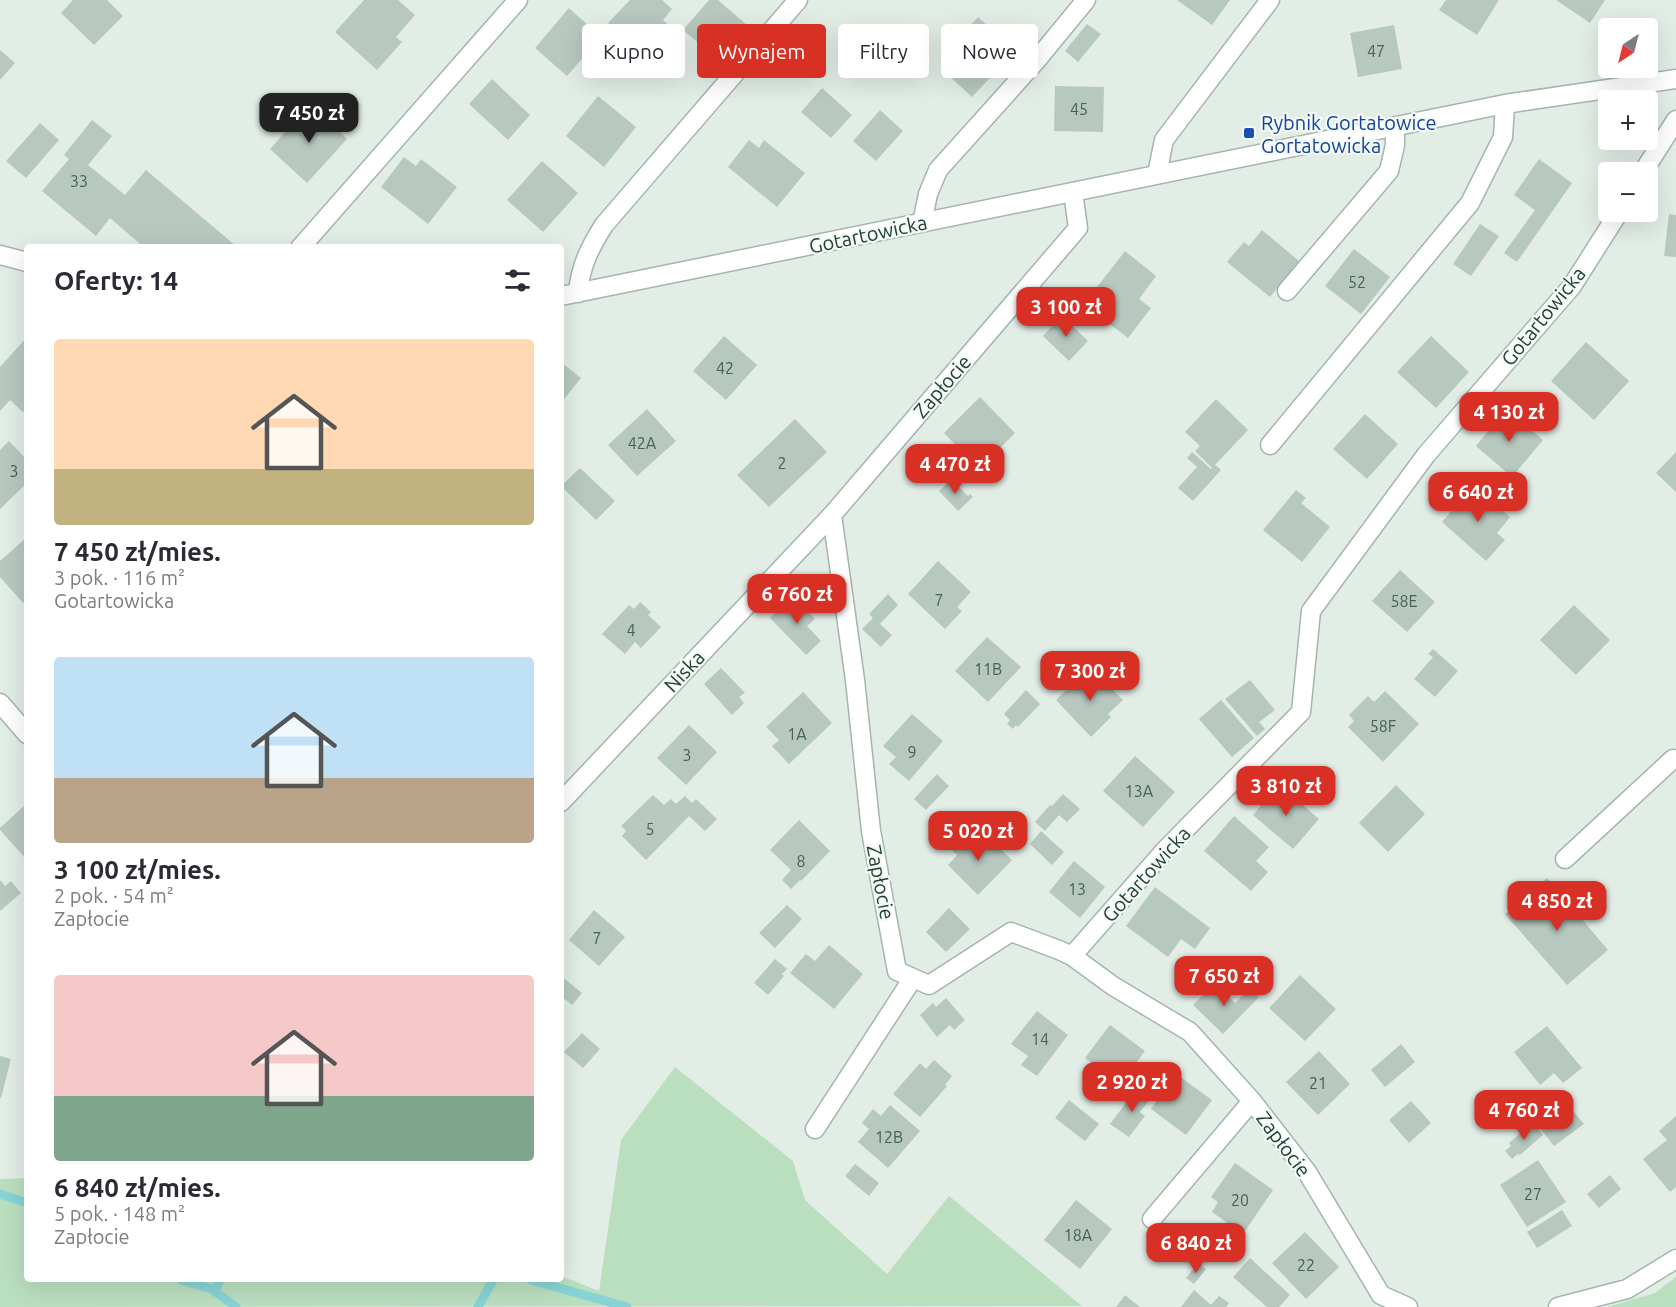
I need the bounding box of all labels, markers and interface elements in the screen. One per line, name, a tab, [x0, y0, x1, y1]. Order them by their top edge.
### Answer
north arrow	[1598, 18, 1658, 78]
map controls	[1598, 18, 1658, 222]
chip: Kupno	[582, 24, 685, 78]
chip: Wynajem	[697, 24, 826, 78]
chip: Filtry	[838, 24, 929, 78]
chip: Nowe	[941, 24, 1038, 78]
house number: 47	[1367, 42, 1385, 60]
button: +	[1598, 90, 1658, 150]
pin: 7 450 zł	[247, 93, 371, 144]
house number: 45	[1070, 100, 1088, 118]
text: 7 450 zł	[273, 101, 345, 124]
place label: Rybnik Gortatowice Gortatowicka	[1261, 111, 1437, 157]
marker: Rybnik Gortatowice Gortatowicka	[1242, 126, 1256, 140]
button: −	[1598, 162, 1658, 222]
house number: 33	[70, 172, 88, 190]
street label: Gotartowicka	[807, 210, 929, 258]
street label: Gotartowicka	[1496, 262, 1590, 370]
icon: filters	[501, 264, 534, 297]
text: Oferty: 14	[54, 266, 178, 295]
house number: 52	[1348, 273, 1366, 291]
pin: 3 100 zł	[1004, 287, 1128, 338]
text: 3 100 zł	[1030, 295, 1102, 318]
street label: Zapłocie	[909, 350, 975, 422]
house number: 42	[716, 359, 734, 377]
icon: home	[240, 378, 348, 486]
pin: 4 130 zł	[1447, 392, 1571, 443]
text: 4 130 zł	[1473, 400, 1545, 423]
house number: 42A	[628, 434, 657, 452]
pin: 4 470 zł	[893, 444, 1017, 495]
text: 4 470 zł	[919, 452, 991, 475]
house number: 2	[777, 454, 787, 472]
house number: 3	[9, 462, 19, 480]
pin: 6 640 zł	[1416, 472, 1540, 523]
text: 6 640 zł	[1442, 480, 1514, 503]
text: 7 450 zł/mies.	[54, 537, 221, 566]
text: 3 pok. · 116 m²	[54, 566, 185, 589]
pin: 6 760 zł	[735, 574, 859, 625]
text: 6 760 zł	[761, 582, 833, 605]
text: Gotartowicka	[54, 589, 174, 612]
house number: 7	[934, 591, 944, 609]
house number: 58E	[1390, 592, 1418, 610]
house number: 4	[626, 621, 636, 639]
street label: Niska	[659, 646, 709, 696]
pin: 7 300 zł	[1028, 651, 1152, 702]
text: 7 300 zł	[1054, 659, 1126, 682]
house number: 11B	[974, 660, 1002, 678]
icon: home	[240, 696, 348, 804]
house number: 58F	[1370, 717, 1396, 735]
house number: 1A	[787, 725, 807, 743]
house number: 9	[907, 743, 917, 761]
house number: 3	[682, 746, 692, 764]
pin: 3 810 zł	[1224, 766, 1348, 817]
text: 3 810 zł	[1250, 774, 1322, 797]
house number: 13A	[1125, 782, 1154, 800]
pin: 5 020 zł	[916, 811, 1040, 862]
text: 5 020 zł	[942, 819, 1014, 842]
house number: 5	[645, 820, 655, 838]
street label: Gotartowicka	[1097, 822, 1195, 926]
street label: Zapłocie	[863, 843, 899, 921]
house number: 8	[796, 852, 806, 870]
text: 3 100 zł/mies.	[54, 855, 221, 884]
house number: 13	[1068, 880, 1086, 898]
pin: 4 850 zł	[1495, 881, 1619, 932]
text: 2 pok. · 54 m²	[54, 884, 174, 907]
text: 4 850 zł	[1521, 889, 1593, 912]
text: Zapłocie	[54, 907, 130, 930]
house number: 7	[592, 929, 602, 947]
pin: 7 650 zł	[1162, 956, 1286, 1007]
text: 7 650 zł	[1188, 964, 1260, 987]
icon: home	[240, 1014, 348, 1122]
house number: 14	[1031, 1030, 1049, 1048]
pin: 2 920 zł	[1070, 1062, 1194, 1113]
text: 2 920 zł	[1096, 1070, 1168, 1093]
house number: 21	[1309, 1074, 1327, 1092]
pin: 4 760 zł	[1462, 1090, 1586, 1141]
text: 4 760 zł	[1488, 1098, 1560, 1121]
street label: Zapłocie	[1252, 1107, 1316, 1181]
house number: 12B	[875, 1128, 903, 1146]
text: 6 840 zł/mies.	[54, 1173, 221, 1202]
house number: 27	[1524, 1185, 1542, 1203]
house number: 20	[1231, 1191, 1249, 1209]
text: 5 pok. · 148 m²	[54, 1202, 185, 1225]
pin: 6 840 zł	[1134, 1223, 1258, 1274]
text: Zapłocie	[54, 1225, 130, 1248]
house number: 18A	[1064, 1226, 1093, 1244]
text: 6 840 zł	[1160, 1231, 1232, 1254]
house number: 22	[1297, 1256, 1315, 1274]

